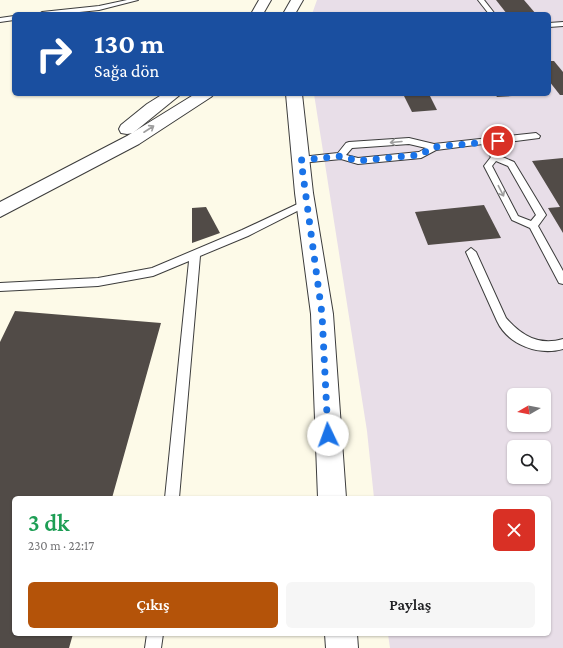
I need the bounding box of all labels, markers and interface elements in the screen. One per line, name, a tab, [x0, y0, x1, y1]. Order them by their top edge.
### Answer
icon: right	[28, 28, 80, 80]
text: 130 m	[94, 28, 164, 59]
text: Sağa dön	[94, 61, 159, 81]
pin	[481, 124, 515, 158]
one-way arrow	[143, 125, 154, 133]
icon: arrive	[487, 130, 509, 152]
one-way arrow	[390, 138, 403, 145]
one-way arrow	[498, 184, 505, 196]
north arrow	[507, 388, 551, 432]
map controls	[507, 388, 551, 484]
position arrow	[307, 414, 349, 456]
button: search	[507, 440, 551, 484]
text: 3 dk	[28, 509, 70, 536]
button: close	[493, 509, 535, 551]
text: 230 m · 22:17	[28, 538, 94, 553]
button: Çıkış	[28, 582, 278, 628]
button: Paylaş	[286, 582, 535, 628]

